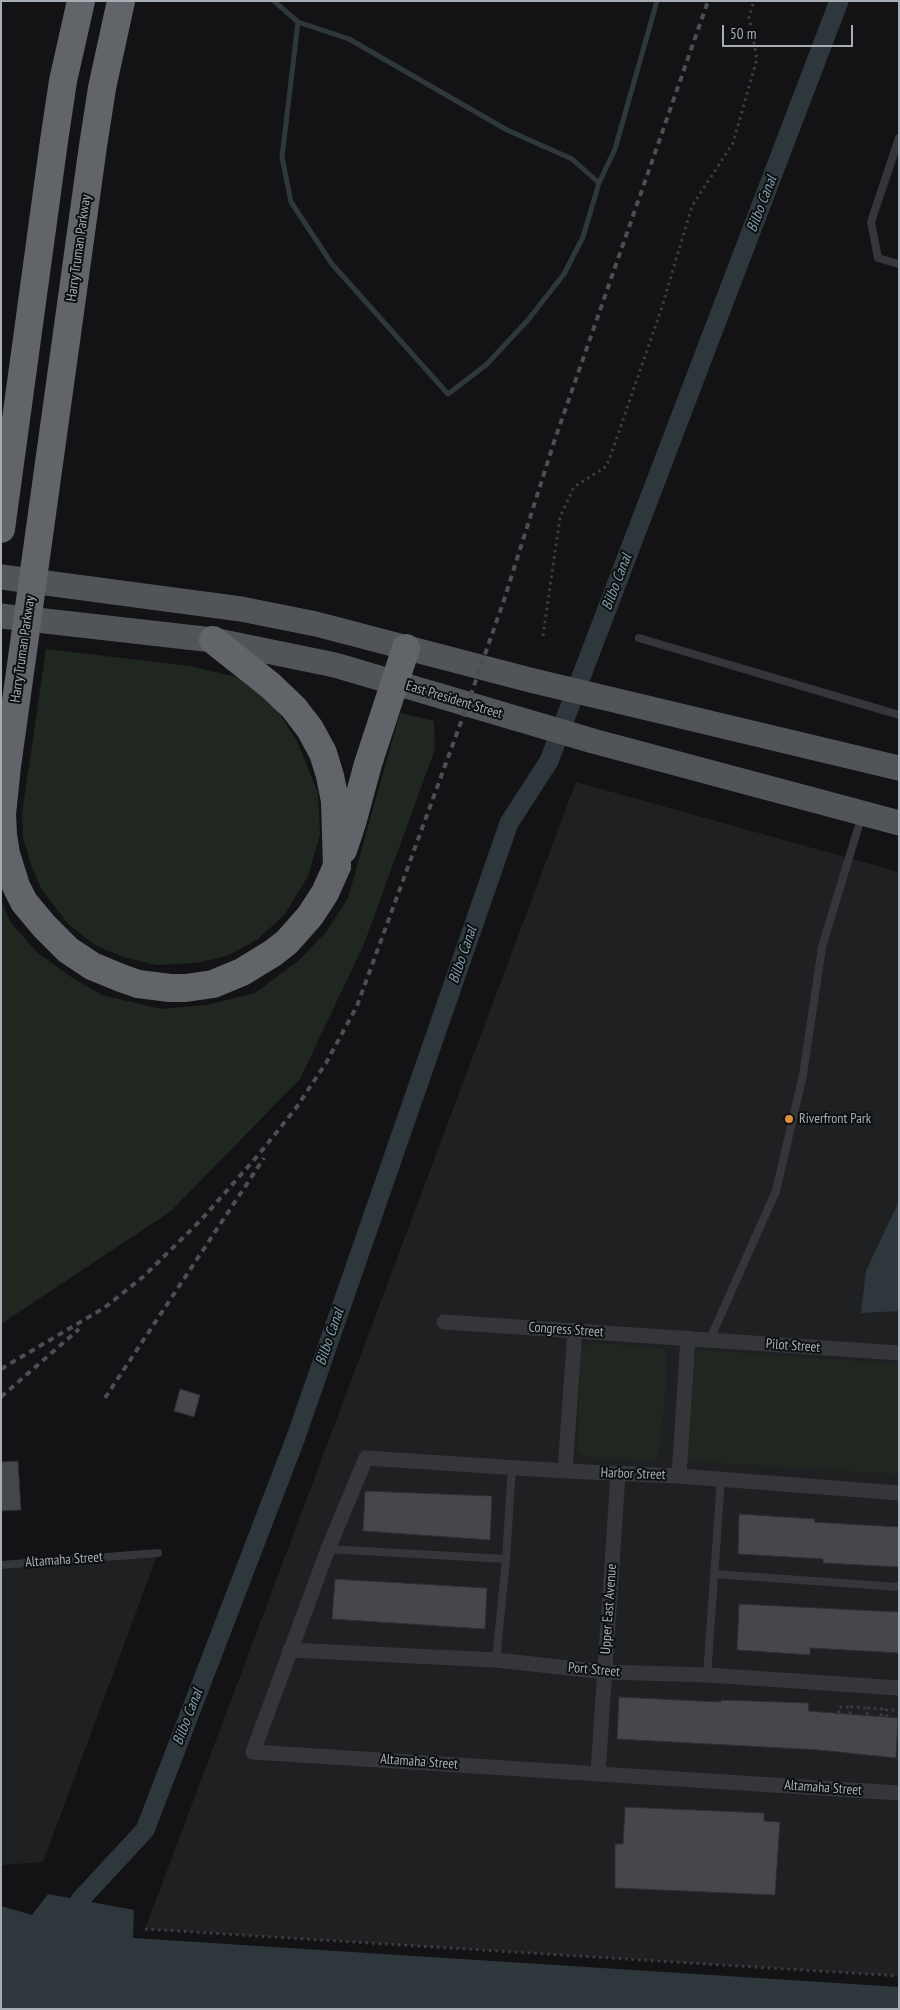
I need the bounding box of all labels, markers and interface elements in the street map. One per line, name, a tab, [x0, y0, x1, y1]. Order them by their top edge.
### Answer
scale bar	[725, 15, 856, 47]
text: 50 m	[730, 24, 756, 43]
water label: Bilbo Canal	[743, 173, 781, 235]
street label: Harry Truman Parkway	[63, 193, 95, 303]
water label: Bilbo Canal	[598, 551, 636, 613]
street label: Harry Truman Parkway	[7, 594, 39, 704]
street label: East President Street	[404, 677, 504, 723]
water label: Bilbo Canal	[445, 924, 481, 986]
place label: Riverfront Park	[799, 1111, 871, 1127]
marker: Riverfront Park	[783, 1113, 795, 1125]
water label: Bilbo Canal	[312, 1306, 348, 1368]
street label: Congress Street	[528, 1319, 604, 1341]
street label: Pilot Street	[765, 1336, 821, 1356]
street label: Harbor Street	[600, 1464, 666, 1484]
street label: Altamaha Street	[25, 1549, 103, 1571]
street label: Upper East Avenue	[597, 1563, 621, 1655]
street label: Port Street	[567, 1659, 621, 1681]
water label: Bilbo Canal	[169, 1686, 207, 1748]
street label: Altamaha Street	[380, 1751, 458, 1773]
street label: Altamaha Street	[784, 1777, 862, 1799]

